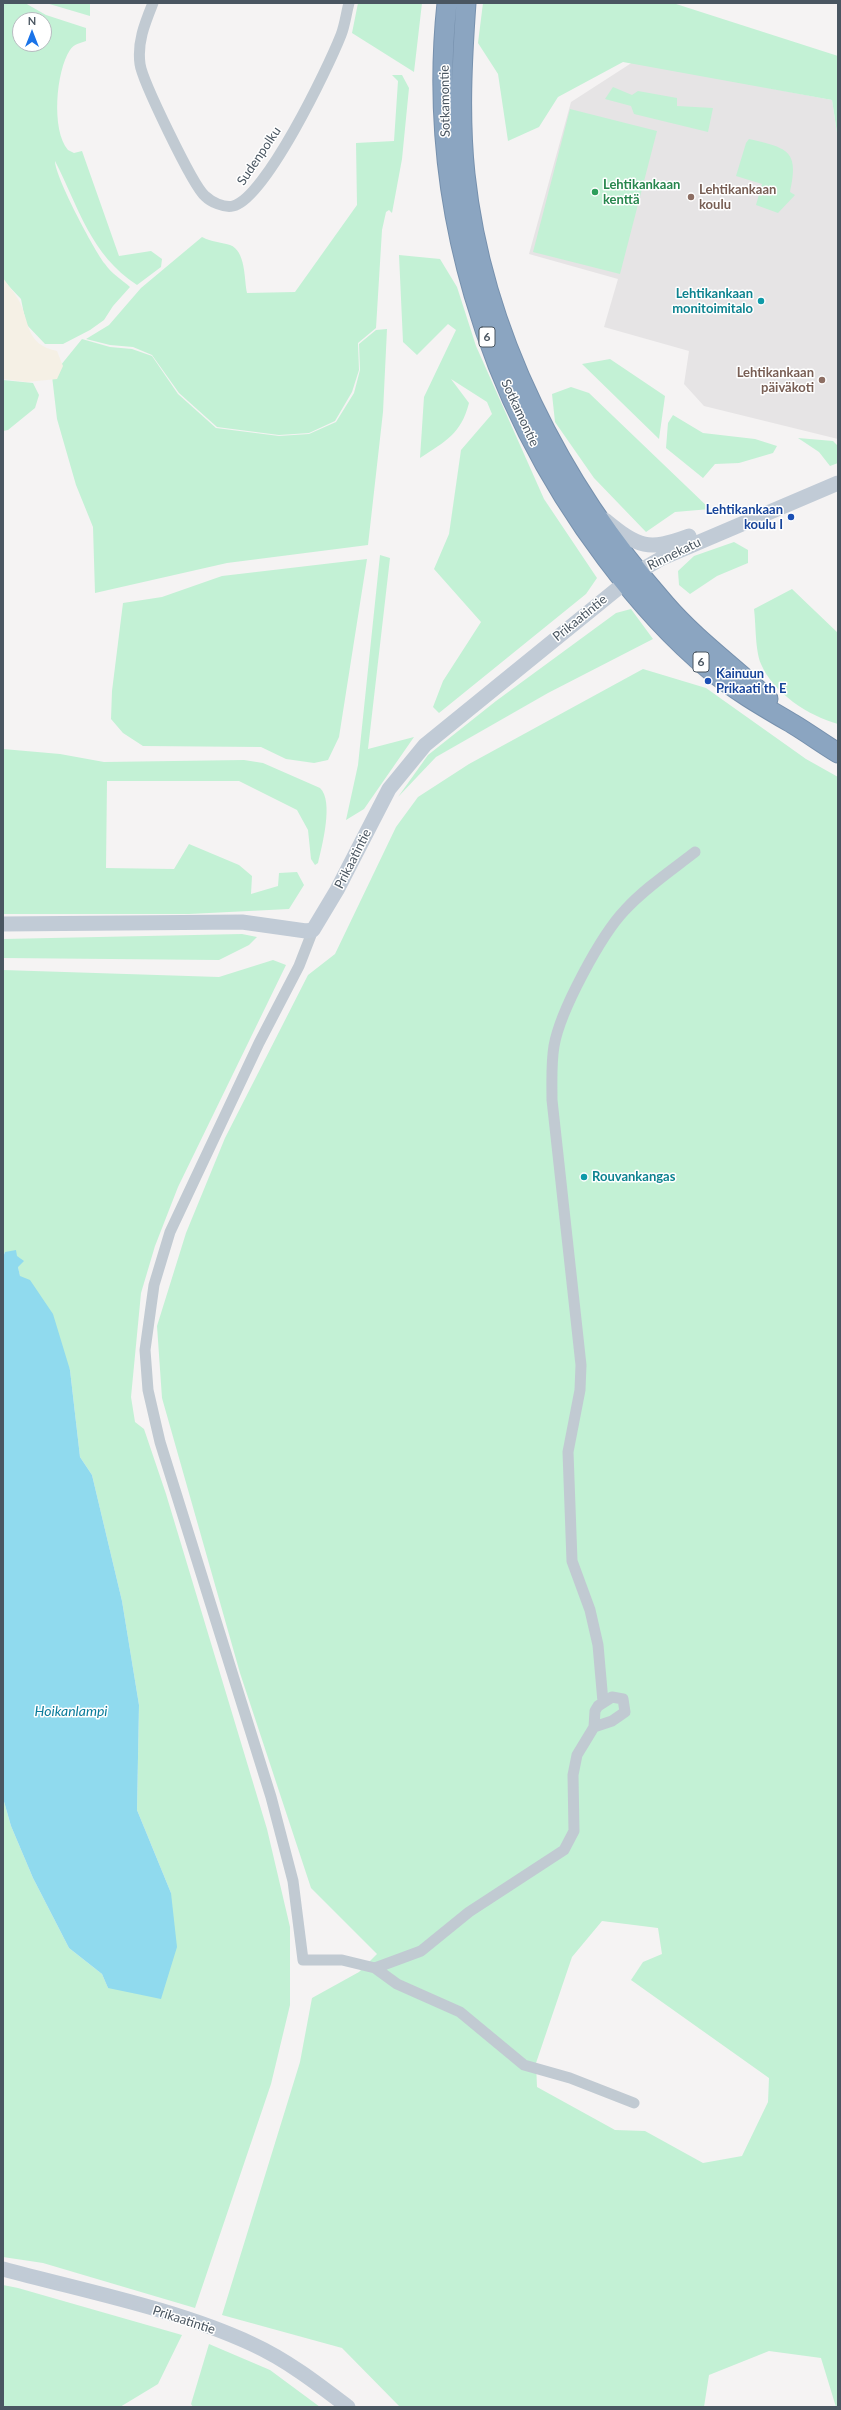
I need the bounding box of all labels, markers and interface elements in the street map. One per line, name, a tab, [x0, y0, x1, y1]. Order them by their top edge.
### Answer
north arrow	[12, 12, 52, 52]
text: N	[28, 14, 36, 27]
street label: Sotkamontie	[437, 65, 453, 137]
street label: Sudenpolku	[234, 124, 284, 188]
place label: Lehtikankaan kenttä	[603, 177, 680, 208]
place label: Lehtikankaan koulu	[699, 182, 776, 213]
marker: Lehtikankaan kenttä	[590, 187, 600, 197]
marker: Lehtikankaan koulu	[686, 192, 696, 202]
place label: Lehtikankaan monitoimitalo	[672, 286, 753, 317]
marker: Lehtikankaan monitoimitalo	[756, 296, 766, 306]
road number: 6	[479, 327, 495, 347]
place label: Lehtikankaan päiväkoti	[737, 365, 814, 396]
marker: Lehtikankaan päiväkoti	[817, 375, 827, 385]
street label: Sotkamontie	[498, 377, 542, 449]
place label: Lehtikankaan koulu I	[706, 502, 783, 533]
marker: Lehtikankaan koulu I	[786, 512, 796, 522]
street label: Rinnekatu	[645, 534, 703, 574]
street label: Prikaatintie	[550, 591, 610, 645]
road number: 6	[693, 652, 709, 672]
place label: Kainuun Prikaati th E	[716, 666, 786, 697]
marker: Kainuun Prikaati th E	[703, 676, 713, 686]
street label: Prikaatintie	[331, 826, 375, 892]
place label: Rouvankangas	[592, 1169, 675, 1185]
marker: Rouvankangas	[579, 1172, 589, 1182]
water label: Hoikanlampi	[34, 1703, 108, 1719]
street label: Prikaatintie	[151, 2303, 217, 2337]

